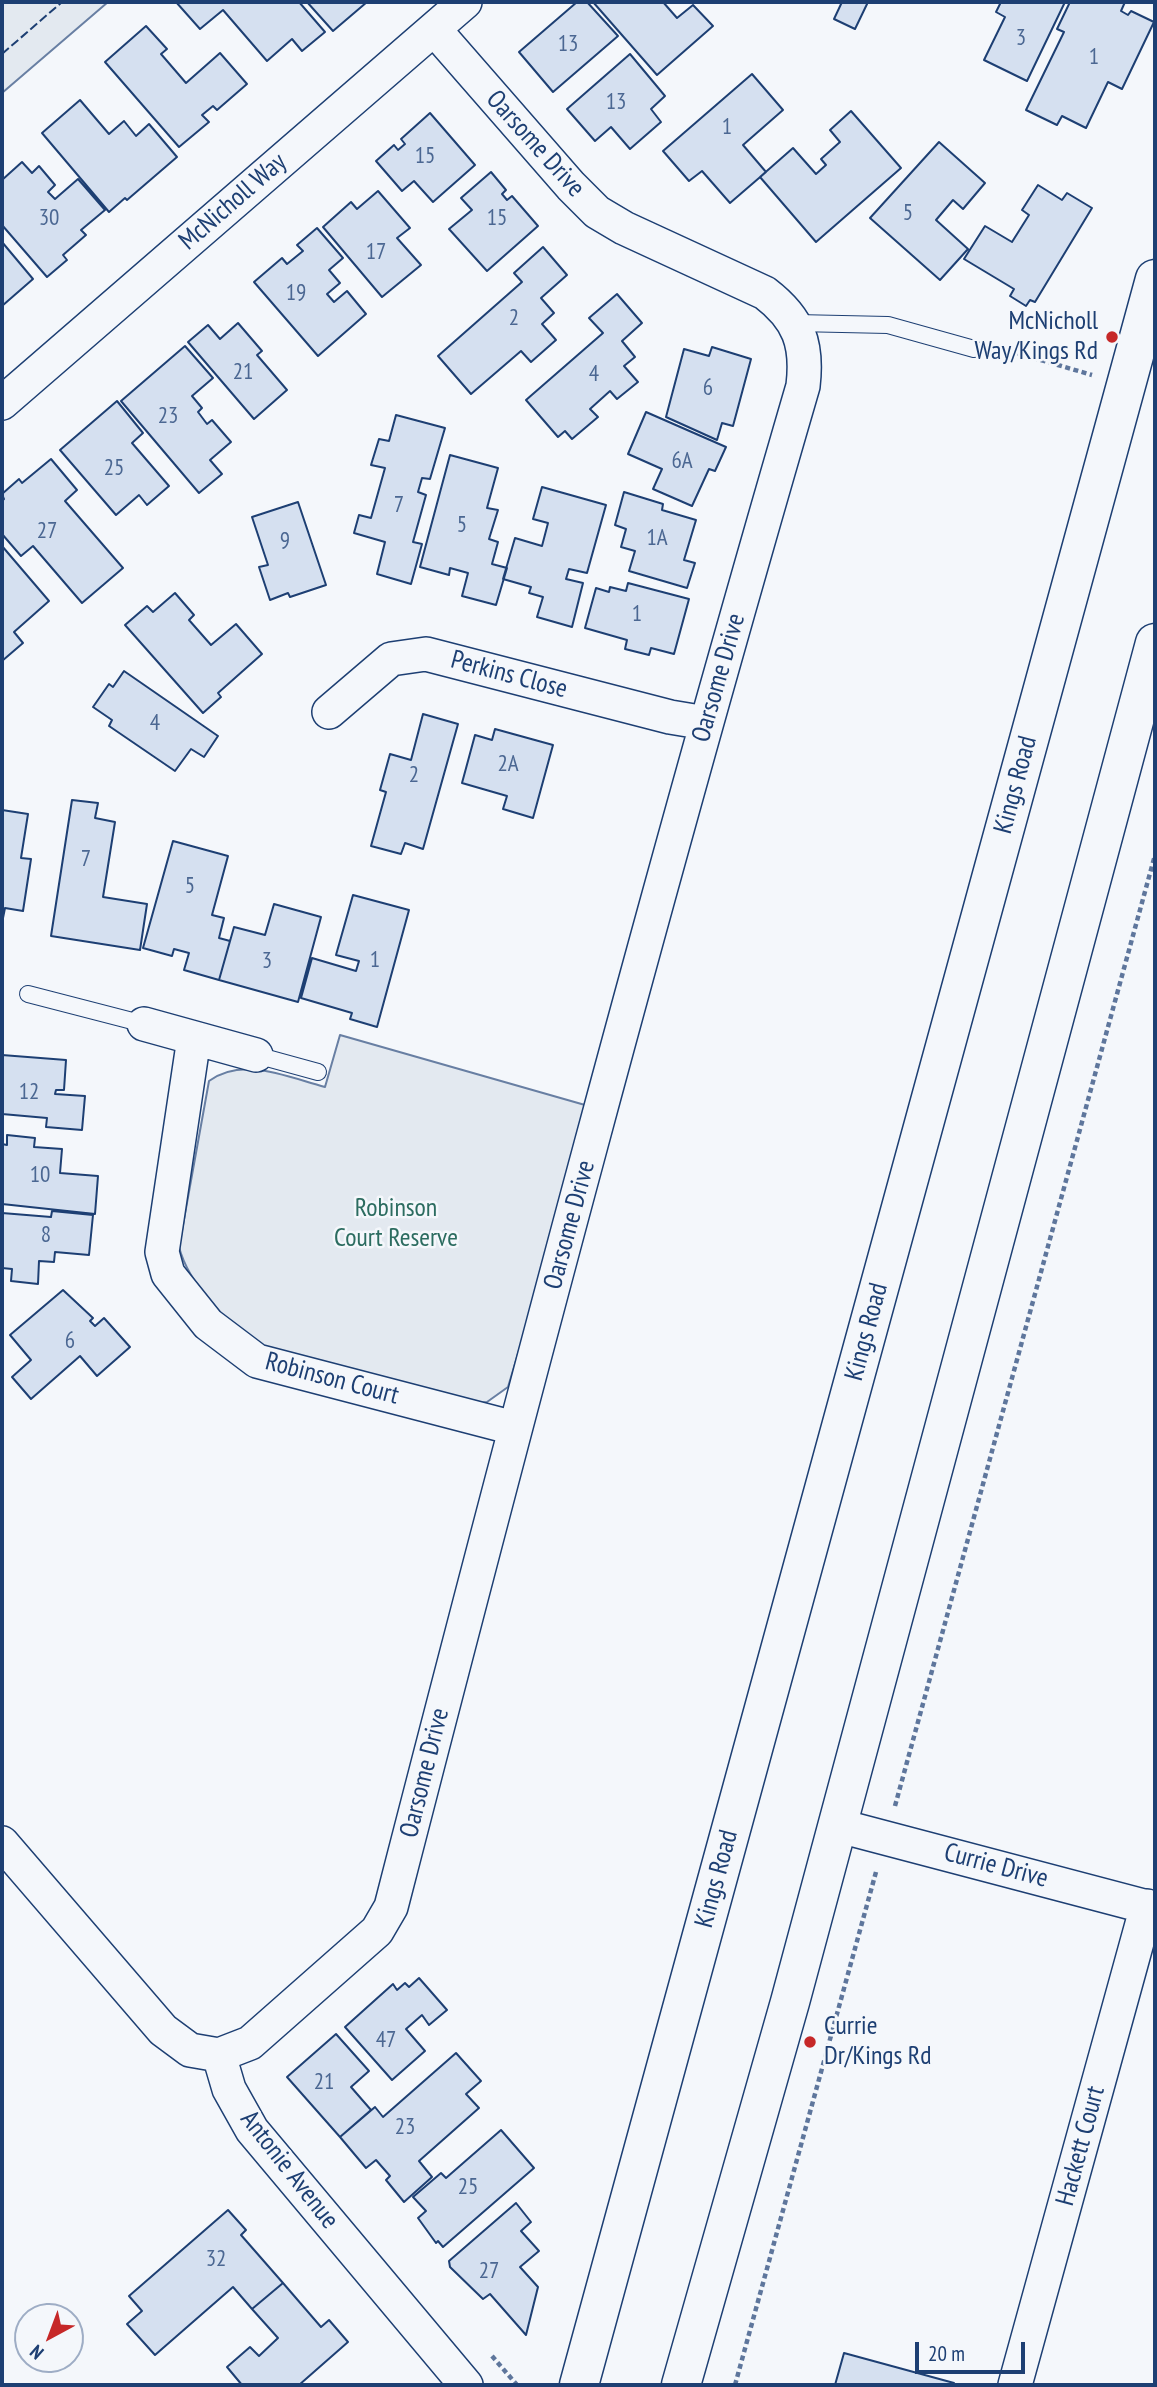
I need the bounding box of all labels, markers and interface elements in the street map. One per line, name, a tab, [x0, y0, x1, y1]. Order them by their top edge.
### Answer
house number: 3	[1016, 24, 1026, 52]
house number: 13	[558, 30, 578, 58]
house number: 1	[1089, 43, 1099, 71]
street label: Oarsome Drive	[479, 84, 591, 204]
house number: 13	[606, 88, 626, 116]
house number: 1	[722, 113, 732, 141]
house number: 15	[415, 142, 435, 170]
street label: McNicholl Way	[173, 147, 293, 257]
house number: 5	[903, 199, 913, 227]
house number: 30	[39, 204, 59, 232]
house number: 15	[487, 204, 507, 232]
house number: 17	[366, 238, 386, 266]
house number: 19	[286, 279, 306, 307]
house number: 2	[509, 304, 519, 332]
place label: McNicholl Way/Kings Rd	[974, 306, 1098, 368]
marker: McNicholl Way/Kings Rd	[1104, 329, 1120, 345]
house number: 21	[233, 358, 253, 386]
house number: 4	[589, 360, 599, 388]
house number: 6	[703, 374, 713, 402]
house number: 23	[158, 402, 178, 430]
house number: 6A	[671, 447, 693, 475]
house number: 25	[104, 454, 124, 482]
house number: 7	[394, 491, 404, 519]
house number: 5	[457, 511, 467, 539]
house number: 27	[37, 517, 57, 545]
house number: 1A	[646, 524, 668, 552]
house number: 9	[280, 527, 290, 555]
house number: 1	[632, 600, 642, 628]
street label: Oarsome Drive	[686, 610, 752, 746]
street label: Perkins Close	[447, 645, 571, 705]
house number: 4	[150, 709, 160, 737]
street label: Kings Road	[988, 733, 1044, 837]
house number: 2A	[497, 750, 519, 778]
house number: 2	[409, 761, 419, 789]
house number: 7	[81, 845, 91, 873]
house number: 5	[185, 872, 195, 900]
house number: 1	[370, 946, 380, 974]
house number: 3	[262, 947, 272, 975]
house number: 12	[19, 1078, 39, 1106]
street label: Oarsome Drive	[538, 1157, 602, 1293]
house number: 10	[30, 1161, 50, 1189]
park label: Robinson Court Reserve	[334, 1193, 458, 1254]
house number: 8	[41, 1221, 51, 1249]
street label: Kings Road	[839, 1280, 895, 1384]
house number: 6	[65, 1327, 75, 1355]
street label: Robinson Court	[262, 1346, 402, 1412]
street label: Oarsome Drive	[394, 1705, 456, 1841]
street label: Kings Road	[689, 1827, 745, 1931]
street label: Currie Drive	[941, 1837, 1051, 1895]
place label: Currie Dr/Kings Rd	[824, 2011, 932, 2072]
house number: 47	[376, 2026, 396, 2054]
marker: Currie Dr/Kings Rd	[802, 2034, 818, 2050]
house number: 21	[314, 2068, 334, 2096]
street label: Hackett Court	[1050, 2083, 1112, 2209]
street label: Antonie Avenue	[233, 2105, 345, 2235]
house number: 23	[395, 2113, 415, 2141]
house number: 25	[458, 2173, 478, 2201]
house number: 32	[206, 2245, 226, 2273]
house number: 27	[479, 2257, 499, 2285]
north arrow	[14, 2303, 84, 2373]
scale bar	[919, 2328, 1029, 2372]
text: N	[25, 2340, 48, 2365]
text: 20 m	[928, 2340, 965, 2367]

